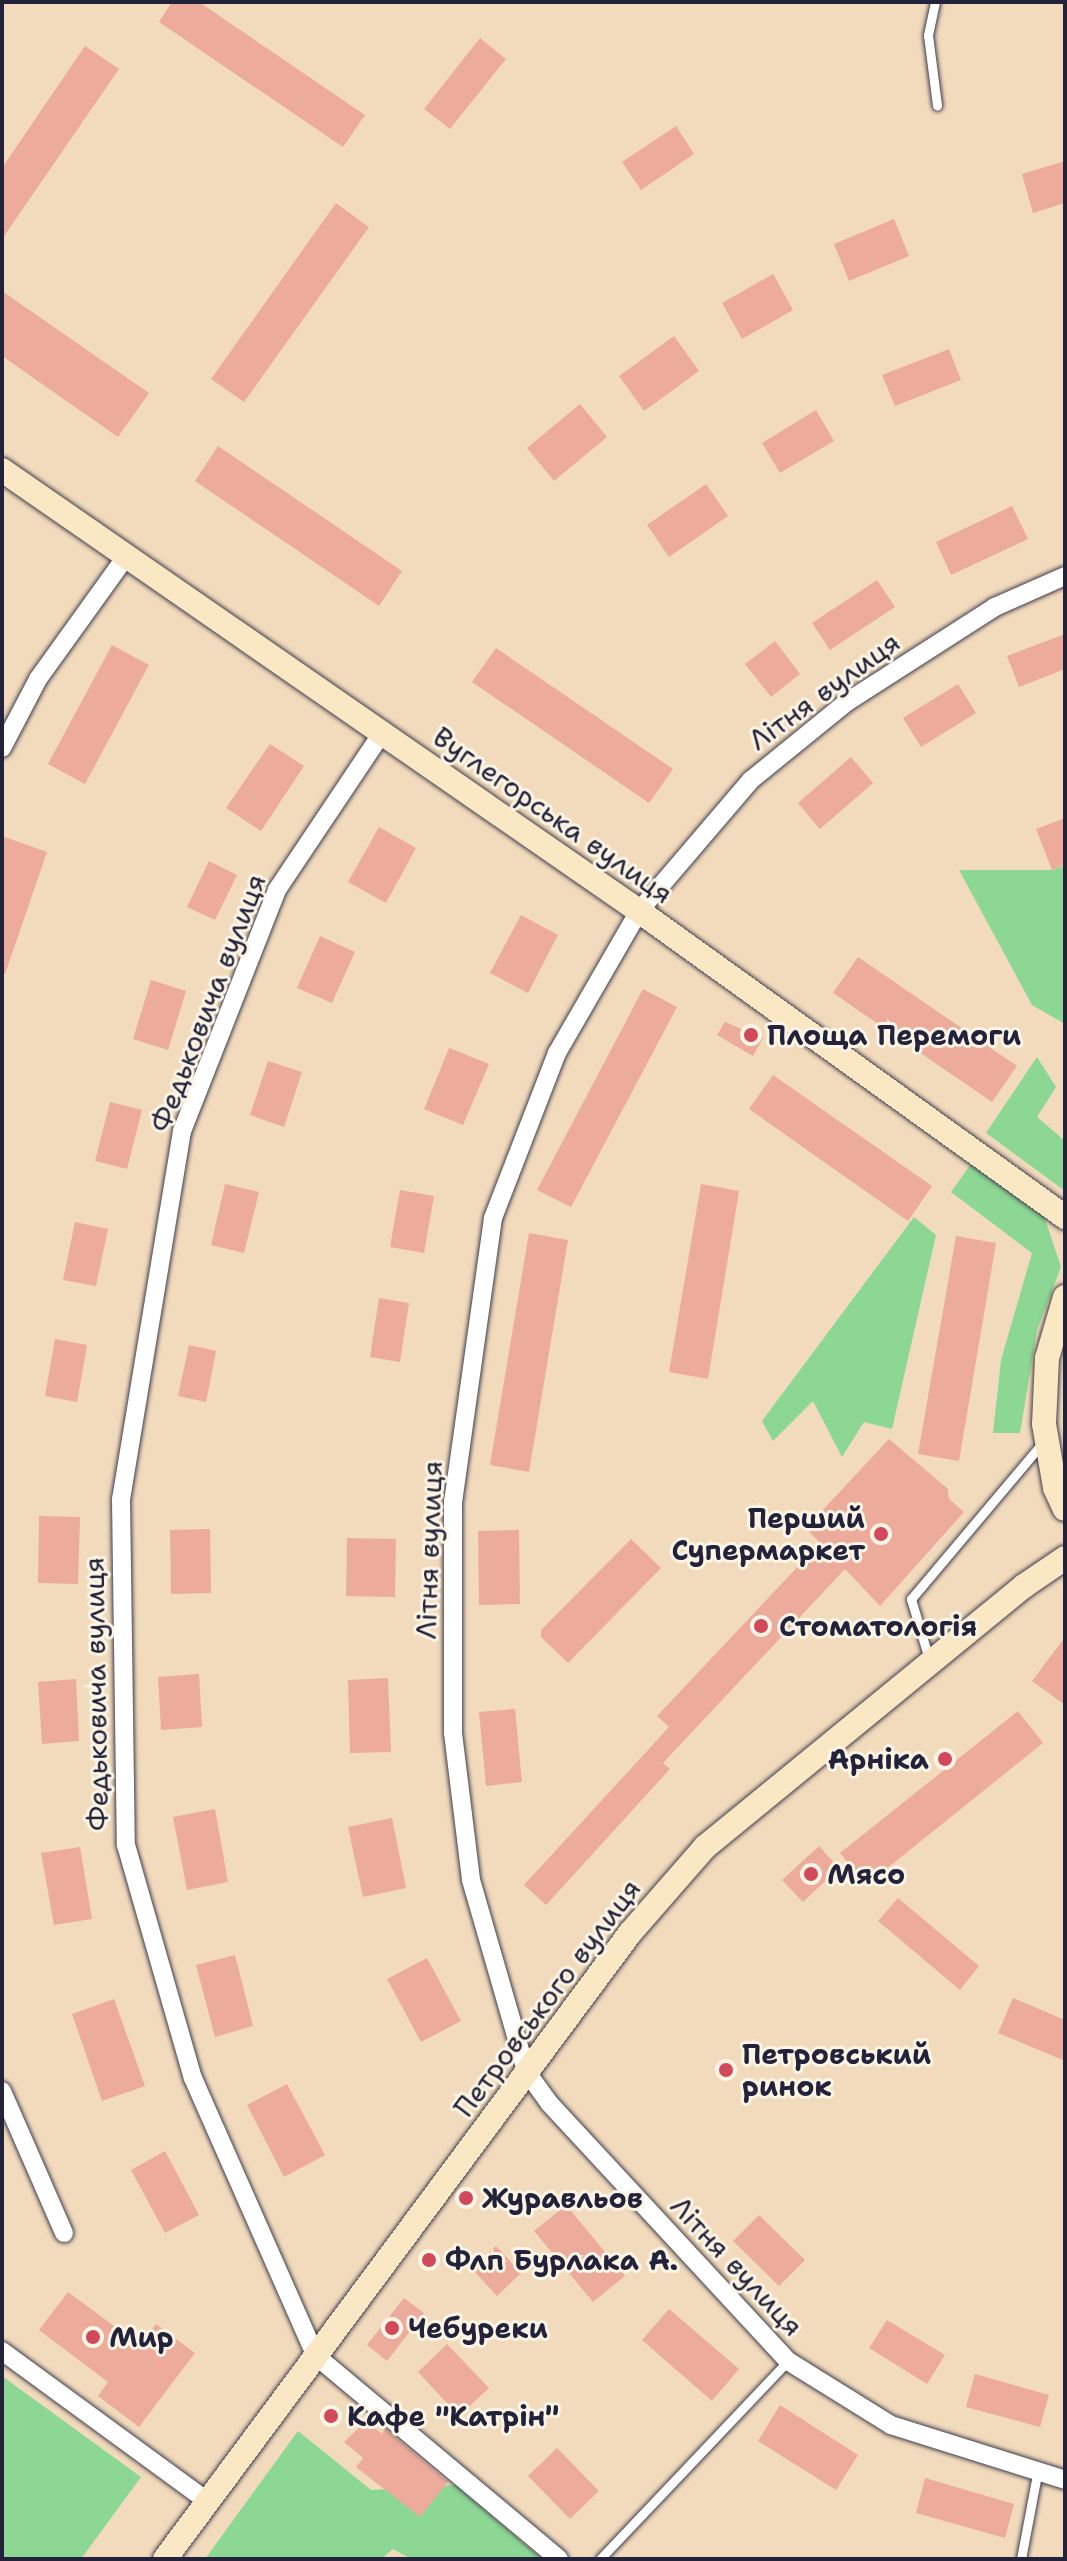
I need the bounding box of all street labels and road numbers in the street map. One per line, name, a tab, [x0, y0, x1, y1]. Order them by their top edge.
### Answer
street label: Літня вулиця	[742, 625, 906, 757]
street label: Вуглегорська вулиця	[427, 720, 679, 910]
street label: Федьковича вулиця	[143, 869, 273, 1137]
street label: Літня вулиця	[409, 1460, 449, 1640]
street label: Федьковича вулиця	[77, 1557, 115, 1831]
street label: Петровського вулиця	[447, 1872, 647, 2124]
street label: Літня вулиця	[664, 2189, 810, 2343]

